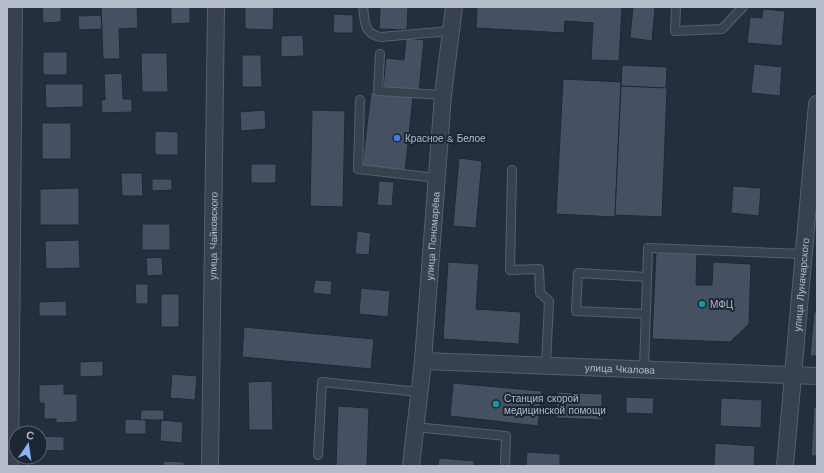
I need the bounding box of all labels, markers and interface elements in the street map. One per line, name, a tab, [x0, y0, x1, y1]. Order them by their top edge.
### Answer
marker: Красное & Белое	[392, 133, 402, 143]
place label: Красное & Белое	[405, 133, 486, 144]
street label: улица Чайковского	[207, 191, 220, 280]
street label: улица Пономарёва	[424, 191, 442, 281]
street label: улица Луначарского	[792, 237, 811, 332]
marker: МФЦ	[697, 299, 707, 309]
place label: МФЦ	[710, 299, 734, 310]
street label: улица Чкалова	[585, 362, 655, 376]
place label: Станция скорой медицинской помощи	[504, 393, 606, 416]
marker: Станция скорой медицинской помощи	[491, 399, 501, 409]
north arrow	[8, 425, 48, 465]
text: С	[25, 429, 36, 443]

